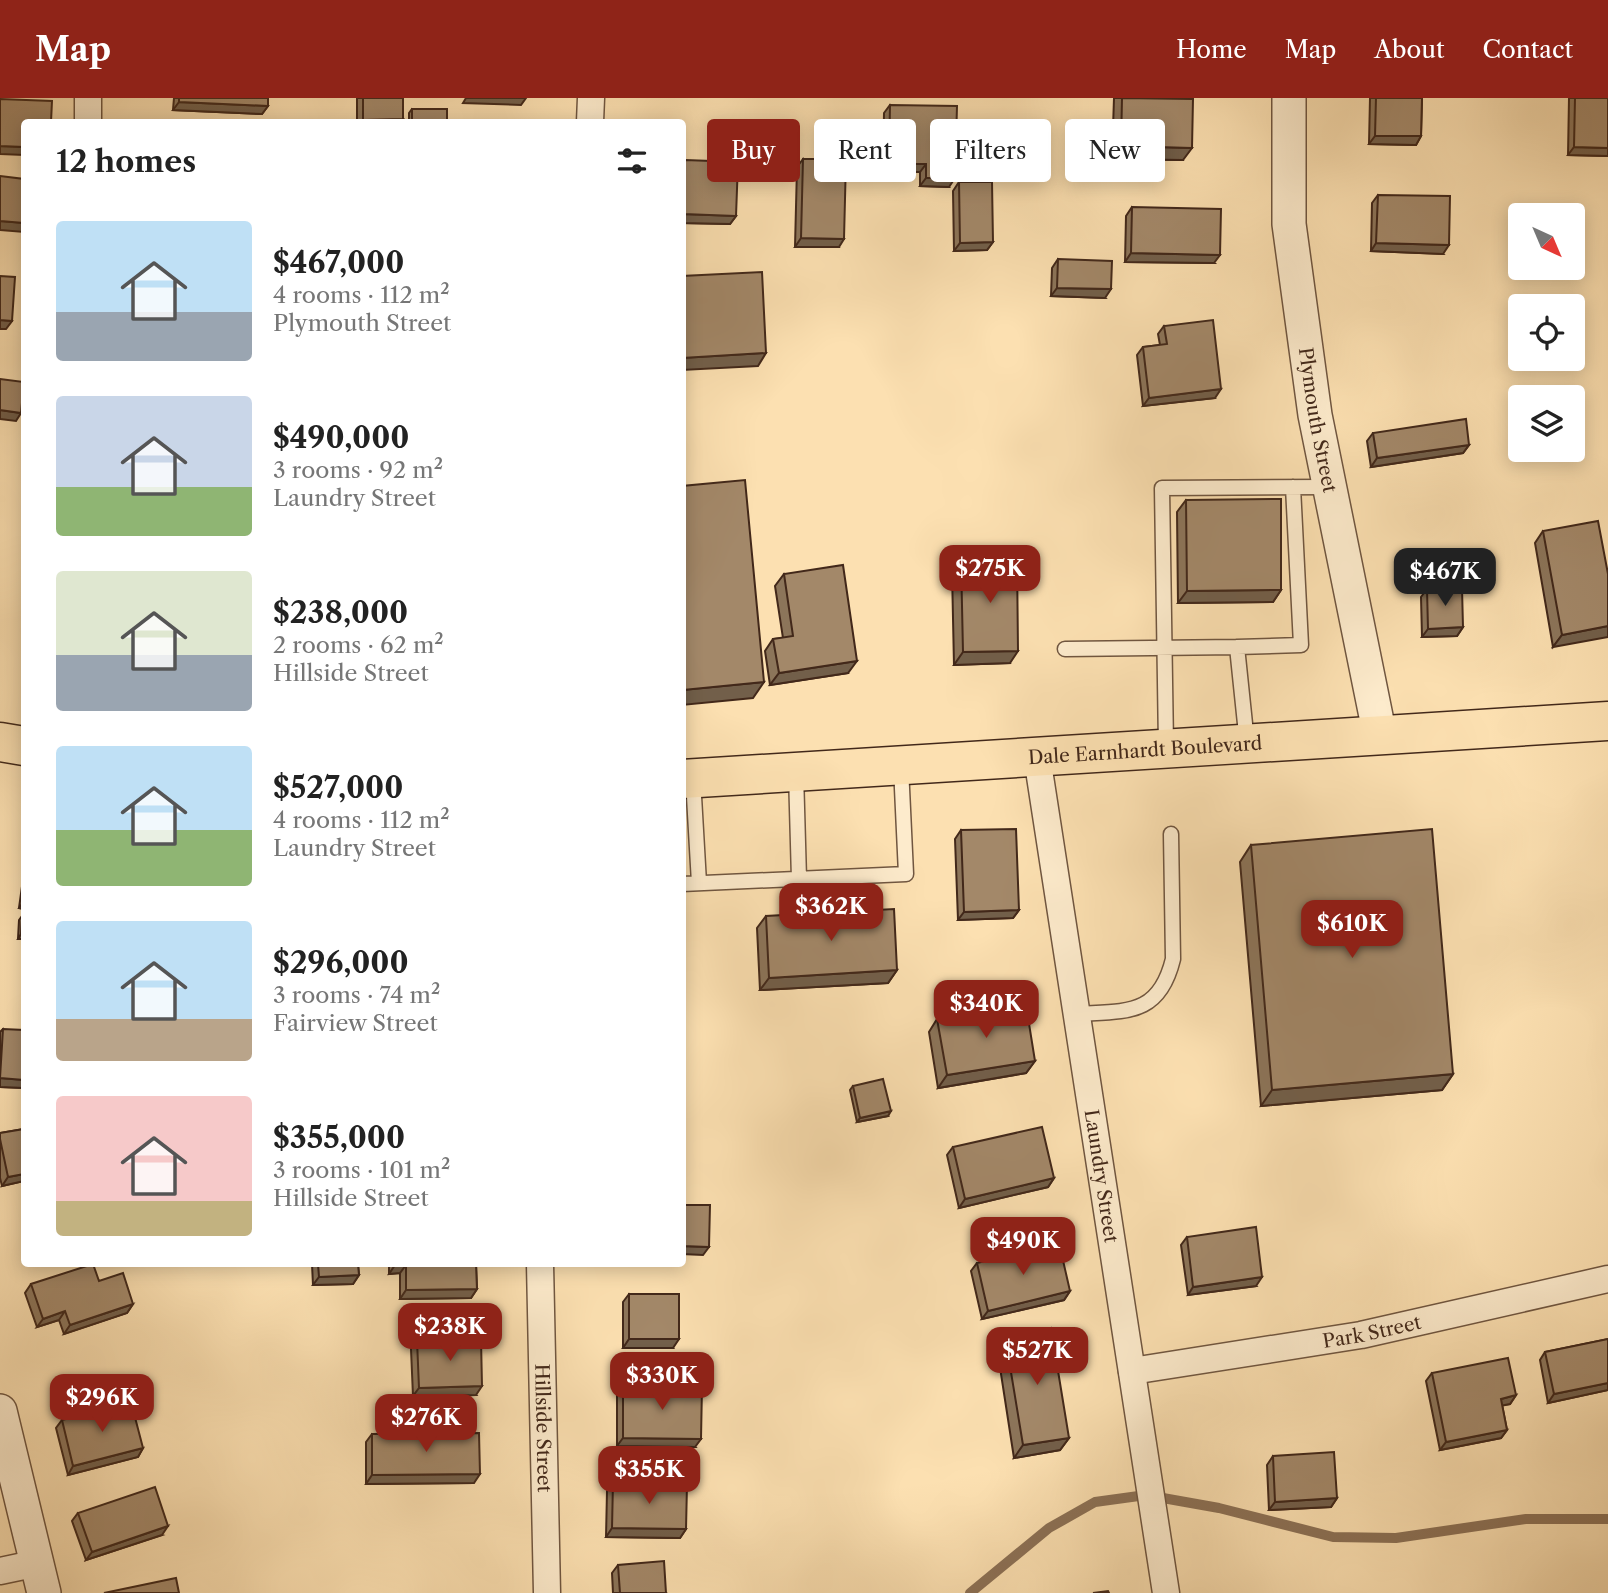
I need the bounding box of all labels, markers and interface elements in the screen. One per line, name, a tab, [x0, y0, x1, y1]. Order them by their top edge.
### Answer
text: Map	[35, 29, 111, 70]
text: Home	[1176, 35, 1247, 64]
text: Map	[1285, 35, 1336, 64]
text: About	[1374, 35, 1445, 64]
text: Contact	[1483, 35, 1573, 64]
chip: Buy	[707, 119, 800, 182]
chip: Rent	[814, 119, 916, 182]
chip: Filters	[930, 119, 1051, 182]
chip: New	[1065, 119, 1165, 182]
icon: filters	[613, 142, 651, 180]
text: 12 homes	[56, 143, 196, 180]
north arrow	[1508, 203, 1586, 280]
map controls	[1508, 203, 1585, 462]
text: $467,000	[273, 244, 404, 281]
icon: home	[112, 249, 196, 333]
text: 4 rooms · 112 m²	[273, 281, 450, 309]
button: locate	[1508, 294, 1585, 371]
text: Plymouth Street	[273, 309, 451, 337]
street label: Plymouth Street	[1294, 346, 1341, 495]
button: layers	[1508, 385, 1585, 462]
text: $490,000	[273, 419, 409, 456]
icon: home	[112, 424, 196, 508]
text: 3 rooms · 92 m²	[273, 456, 443, 484]
text: Laundry Street	[273, 484, 436, 512]
pin: $275K	[941, 546, 1039, 605]
pin: $467K	[1396, 548, 1494, 608]
text: $275K	[955, 554, 1025, 582]
text: $467K	[1410, 557, 1480, 585]
text: $238,000	[273, 594, 408, 631]
icon: home	[112, 599, 196, 683]
text: 2 rooms · 62 m²	[273, 631, 444, 659]
text: Hillside Street	[273, 659, 429, 687]
street label: Dale Earnhardt Boulevard	[1027, 732, 1263, 769]
text: $527,000	[273, 769, 403, 806]
icon: home	[112, 774, 196, 858]
text: 4 rooms · 112 m²	[273, 806, 450, 834]
text: Laundry Street	[273, 834, 436, 862]
pin: $362K	[782, 884, 880, 943]
text: $362K	[795, 892, 867, 920]
pin: $610K	[1303, 900, 1401, 960]
text: $610K	[1317, 909, 1387, 937]
text: $296,000	[273, 944, 409, 981]
icon: home	[112, 949, 196, 1033]
text: 3 rooms · 74 m²	[273, 981, 440, 1009]
pin: $340K	[937, 981, 1035, 1040]
text: $340K	[950, 989, 1022, 1017]
text: Fairview Street	[273, 1009, 438, 1037]
street label: Laundry Street	[1080, 1108, 1123, 1245]
text: $355,000	[273, 1119, 405, 1156]
icon: home	[112, 1124, 196, 1208]
text: 3 rooms · 101 m²	[273, 1156, 450, 1184]
text: Hillside Street	[273, 1184, 429, 1212]
pin: $490K	[974, 1218, 1072, 1277]
text: $490K	[986, 1226, 1060, 1254]
pin: $238K	[401, 1304, 499, 1363]
street label: Park Street	[1321, 1311, 1424, 1353]
text: $238K	[414, 1312, 486, 1340]
pin: $527K	[988, 1328, 1086, 1387]
text: $527K	[1002, 1336, 1072, 1364]
pin: $330K	[613, 1352, 711, 1412]
text: $330K	[626, 1361, 698, 1389]
street label: Hillside Street	[530, 1363, 556, 1493]
pin: $296K	[53, 1374, 151, 1434]
text: $296K	[66, 1383, 138, 1411]
pin: $276K	[377, 1394, 475, 1454]
text: $276K	[391, 1403, 461, 1431]
pin: $355K	[600, 1446, 698, 1506]
text: $355K	[614, 1455, 684, 1483]

